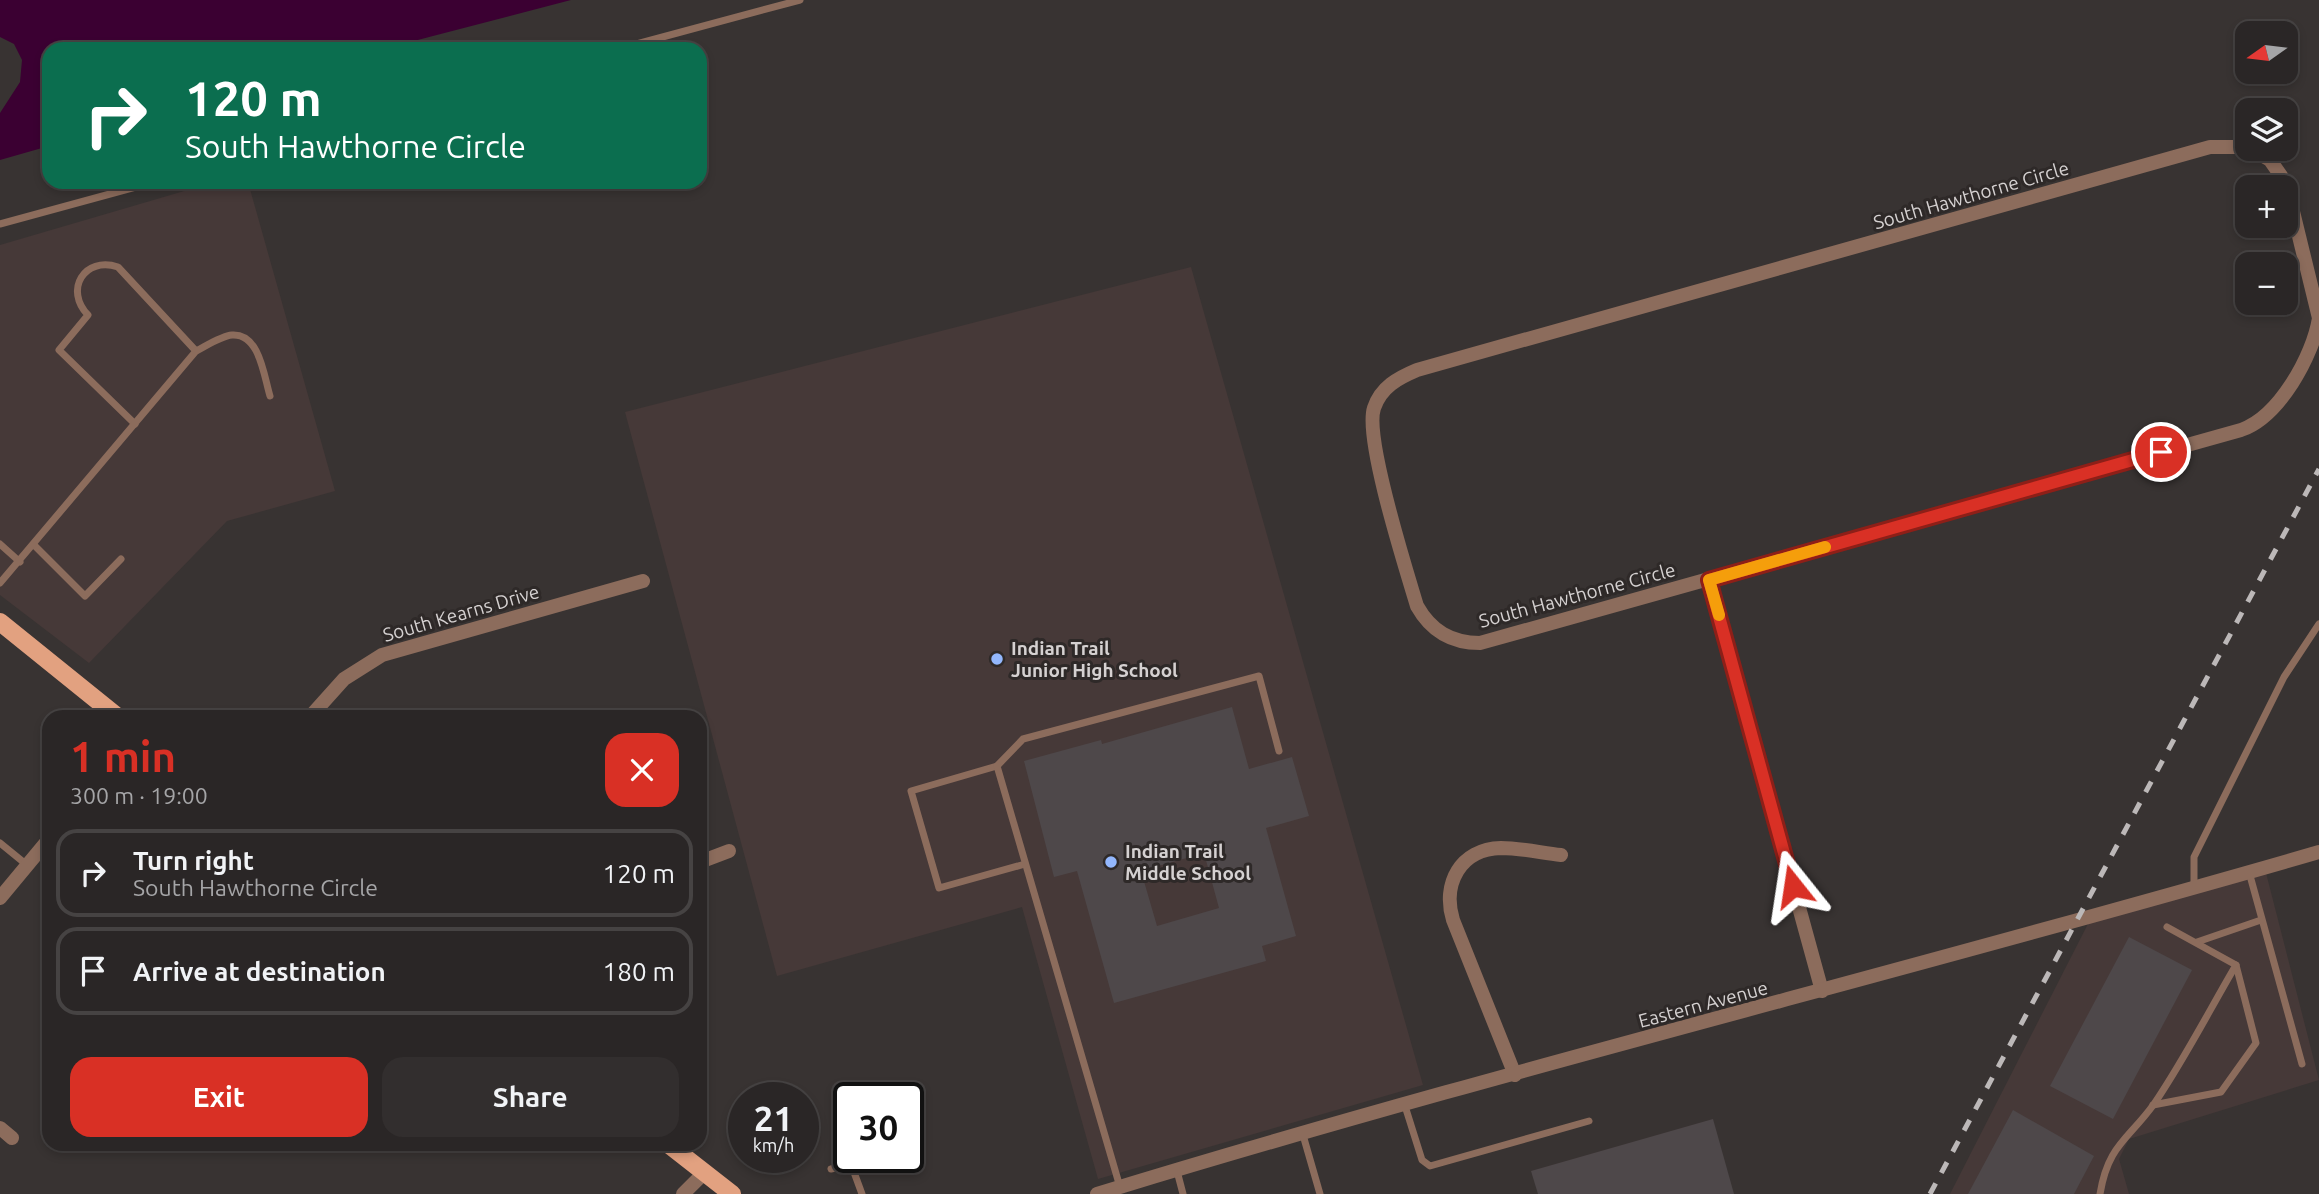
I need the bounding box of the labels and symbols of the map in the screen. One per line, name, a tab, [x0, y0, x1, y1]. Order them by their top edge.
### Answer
north arrow	[2235, 21, 2298, 84]
street label: South Hawthorne Circle	[1871, 157, 2071, 233]
pin	[2131, 422, 2191, 482]
street label: South Hawthorne Circle	[1476, 558, 1678, 632]
street label: South Kearns Drive	[380, 580, 542, 646]
place label: Indian Trail Junior High School	[1011, 637, 1178, 681]
marker: Indian Trail Junior High School	[989, 651, 1005, 667]
place label: Indian Trail Middle School	[1125, 840, 1251, 884]
position arrow	[1756, 849, 1830, 923]
marker: Indian Trail Middle School	[1103, 854, 1119, 870]
street label: Eastern Avenue	[1636, 976, 1770, 1032]
speed limit sign: 30	[833, 1082, 924, 1173]

